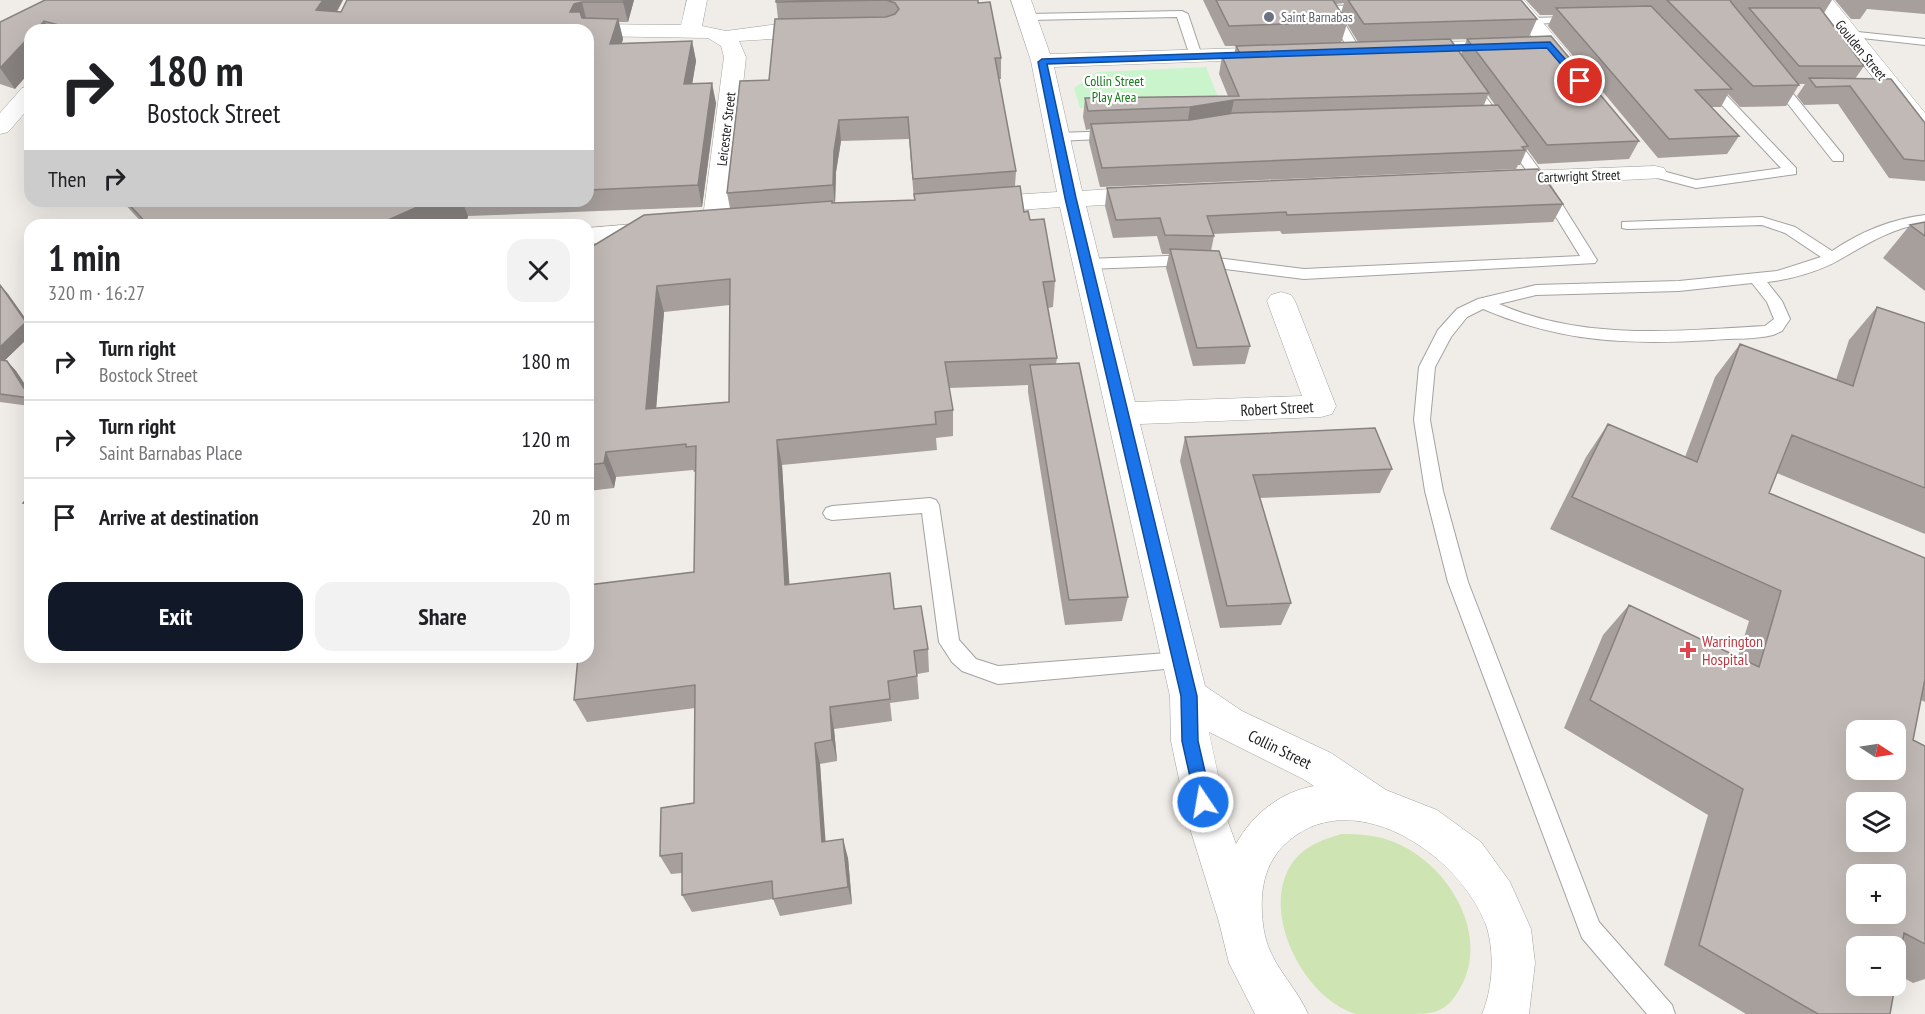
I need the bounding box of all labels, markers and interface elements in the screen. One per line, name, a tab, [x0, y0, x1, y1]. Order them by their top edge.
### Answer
place label: Saint Barnabas	[1281, 8, 1353, 26]
marker: Saint Barnabas	[1262, 10, 1276, 24]
street label: Goulden Street	[1831, 16, 1891, 84]
text: 180 m	[147, 43, 244, 98]
icon: right	[48, 48, 126, 126]
pin	[1554, 55, 1605, 106]
icon: arrive	[1563, 64, 1596, 97]
park label: Collin Street Play Area	[1084, 72, 1144, 106]
street label: Leicester Street	[713, 91, 739, 167]
text: Bostock Street	[147, 96, 280, 130]
icon: right	[98, 162, 131, 195]
text: Then	[48, 165, 86, 193]
street label: Cartwright Street	[1537, 166, 1621, 186]
text: 1 min	[48, 234, 121, 281]
button: close	[507, 239, 570, 302]
text: 320 m · 16:27	[48, 280, 145, 306]
text: Turn right	[99, 334, 176, 362]
icon: right	[48, 345, 81, 378]
text: 180 m	[521, 347, 570, 375]
text: Bostock Street	[99, 362, 198, 388]
street label: Robert Street	[1240, 396, 1315, 420]
text: Turn right	[99, 412, 176, 440]
icon: right	[48, 423, 81, 456]
text: 120 m	[521, 425, 570, 453]
text: Saint Barnabas Place	[99, 440, 243, 466]
icon: arrive	[48, 501, 81, 534]
text: Arrive at destination	[99, 503, 259, 531]
text: 20 m	[531, 503, 570, 531]
button: Exit	[48, 582, 303, 651]
button: Share	[315, 582, 570, 651]
place label: Warrington Hospital	[1702, 631, 1763, 669]
marker: Warrington Hospital	[1679, 641, 1697, 659]
north arrow	[1846, 720, 1906, 780]
map controls	[1846, 720, 1906, 996]
street label: Collin Street	[1245, 725, 1316, 773]
position arrow	[1171, 770, 1235, 834]
button: layers	[1846, 792, 1906, 852]
button: +	[1846, 864, 1906, 924]
button: −	[1846, 936, 1906, 996]

